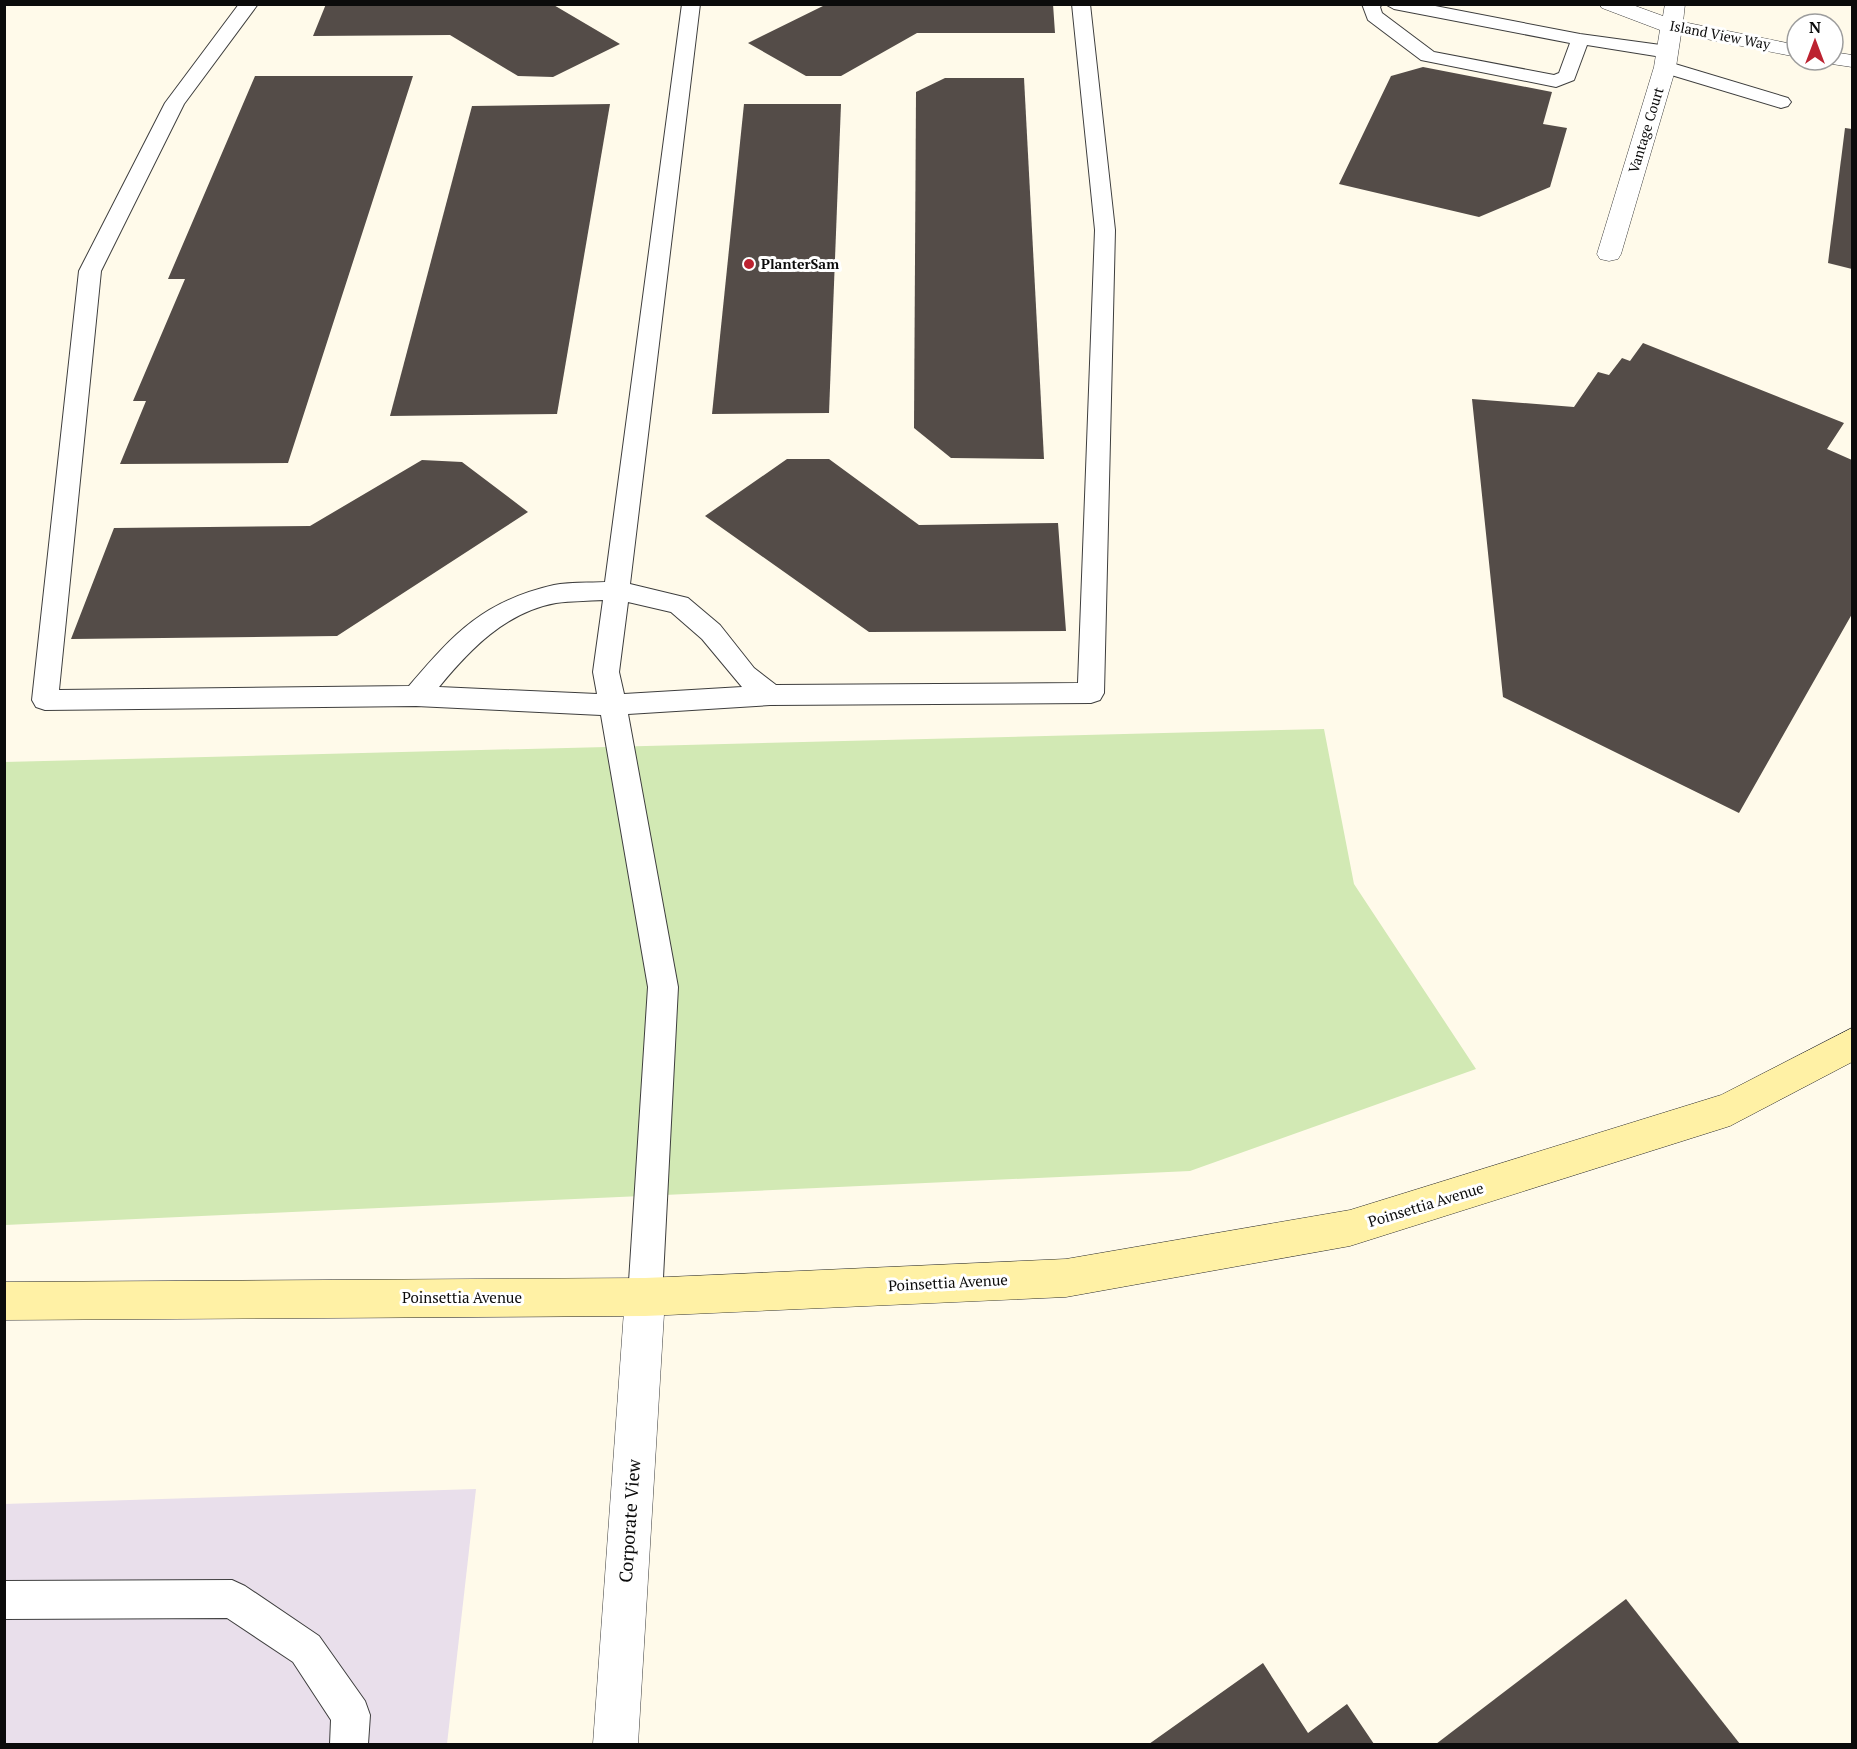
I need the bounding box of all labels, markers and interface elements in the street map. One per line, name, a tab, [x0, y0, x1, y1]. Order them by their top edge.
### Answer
north arrow	[1785, 12, 1845, 72]
street label: Island View Way	[1668, 15, 1773, 54]
text: N	[1809, 16, 1821, 38]
street label: Vantage Court	[1623, 84, 1668, 175]
place label: PlanterSam	[761, 254, 839, 273]
marker: PlanterSam	[742, 257, 756, 271]
street label: Poinsettia Avenue	[1365, 1177, 1486, 1231]
street label: Poinsettia Avenue	[888, 1269, 1008, 1295]
street label: Poinsettia Avenue	[402, 1287, 522, 1307]
street label: Corporate View	[613, 1458, 645, 1583]

